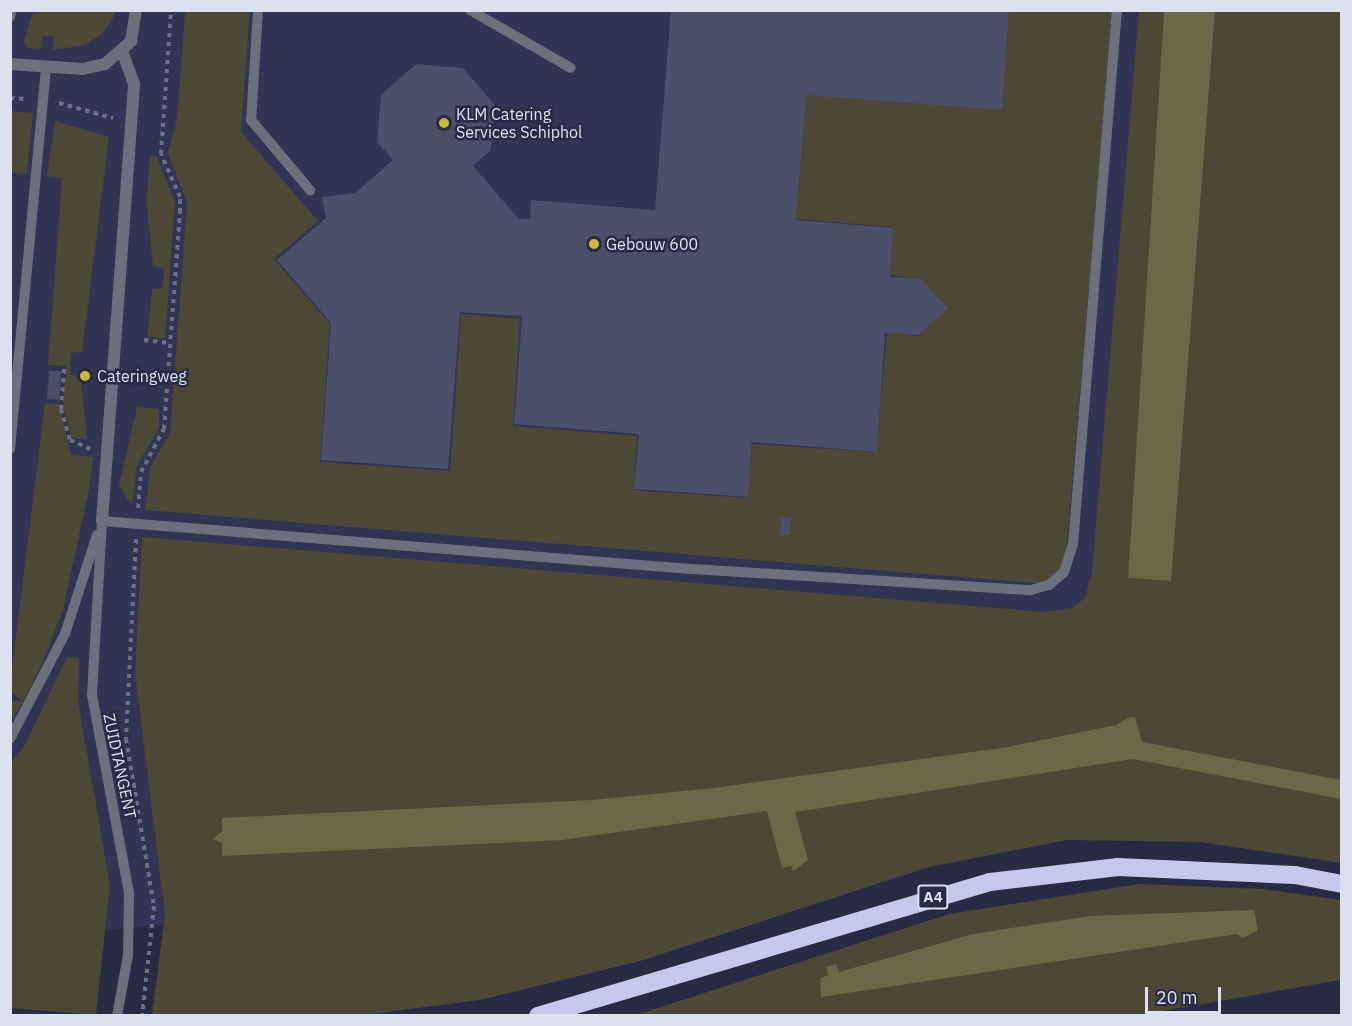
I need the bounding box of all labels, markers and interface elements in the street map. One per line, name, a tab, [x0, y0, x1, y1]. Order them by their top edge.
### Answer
place label: KLM Catering Services Schiphol	[456, 104, 582, 142]
marker: KLM Catering Services Schiphol	[437, 116, 451, 130]
place label: Gebouw 600	[606, 234, 698, 254]
marker: Gebouw 600	[587, 237, 601, 251]
place label: Cateringweg	[97, 366, 187, 386]
marker: Cateringweg	[78, 369, 92, 383]
street label: ZUIDTANGENT	[99, 711, 141, 821]
road number: A4	[916, 885, 950, 909]
scale bar	[1148, 975, 1224, 1013]
text: 20 m	[1156, 986, 1198, 1009]

